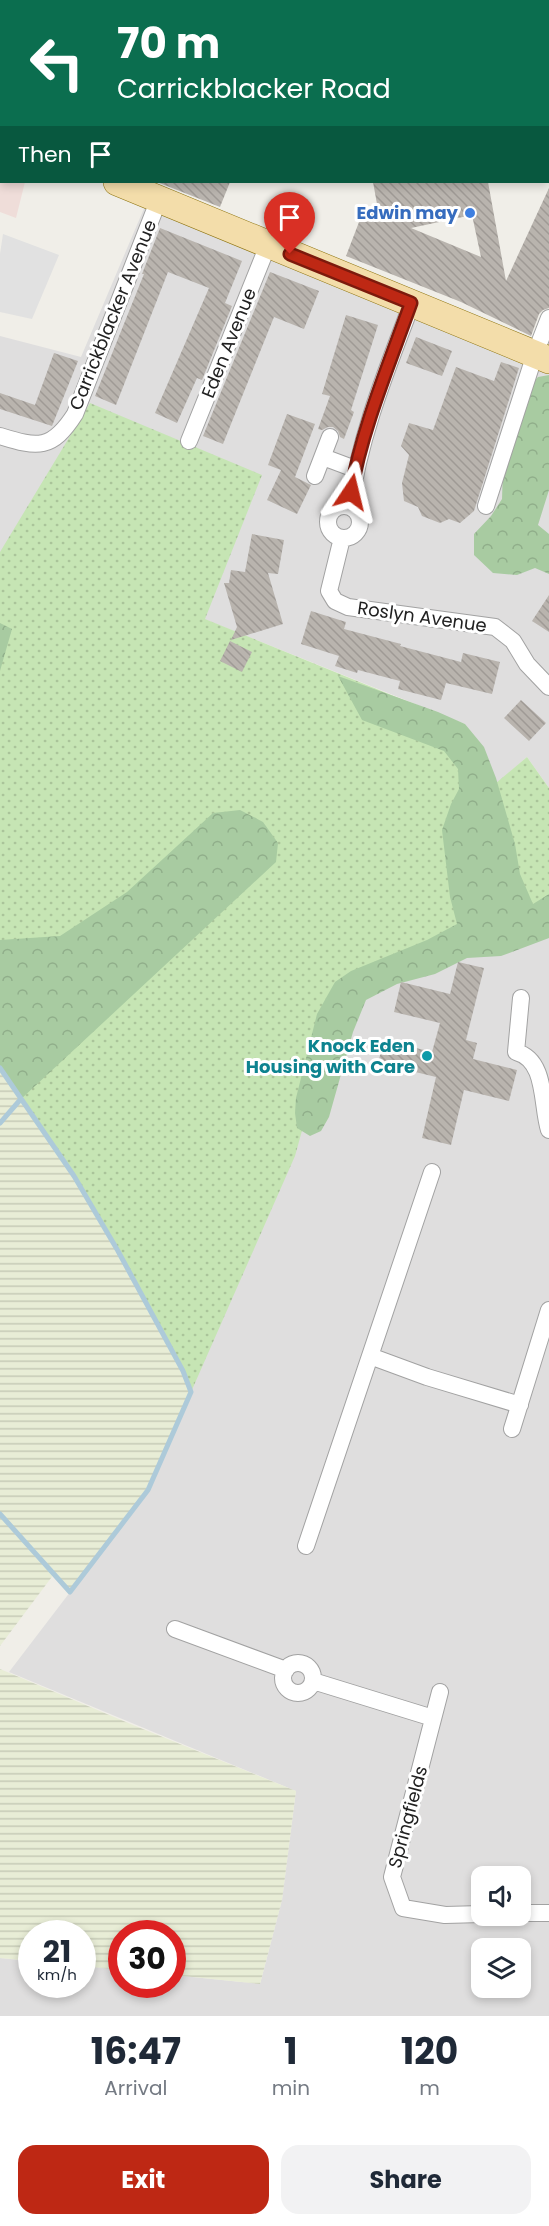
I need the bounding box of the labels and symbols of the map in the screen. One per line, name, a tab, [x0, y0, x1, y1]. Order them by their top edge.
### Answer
pin	[264, 192, 315, 254]
place label: Edwin may	[357, 200, 459, 225]
marker: Edwin may	[463, 206, 477, 220]
street label: Carrickblacker Avenue	[63, 216, 162, 414]
street label: Eden Avenue	[195, 284, 262, 401]
position arrow	[319, 460, 383, 524]
street label: Roslyn Avenue	[356, 595, 488, 638]
place label: Knock Eden Housing with Care	[246, 1033, 415, 1079]
marker: Knock Eden Housing with Care	[420, 1049, 434, 1063]
street label: Springfields	[382, 1763, 433, 1871]
speed limit sign: 30	[108, 1920, 186, 1998]

